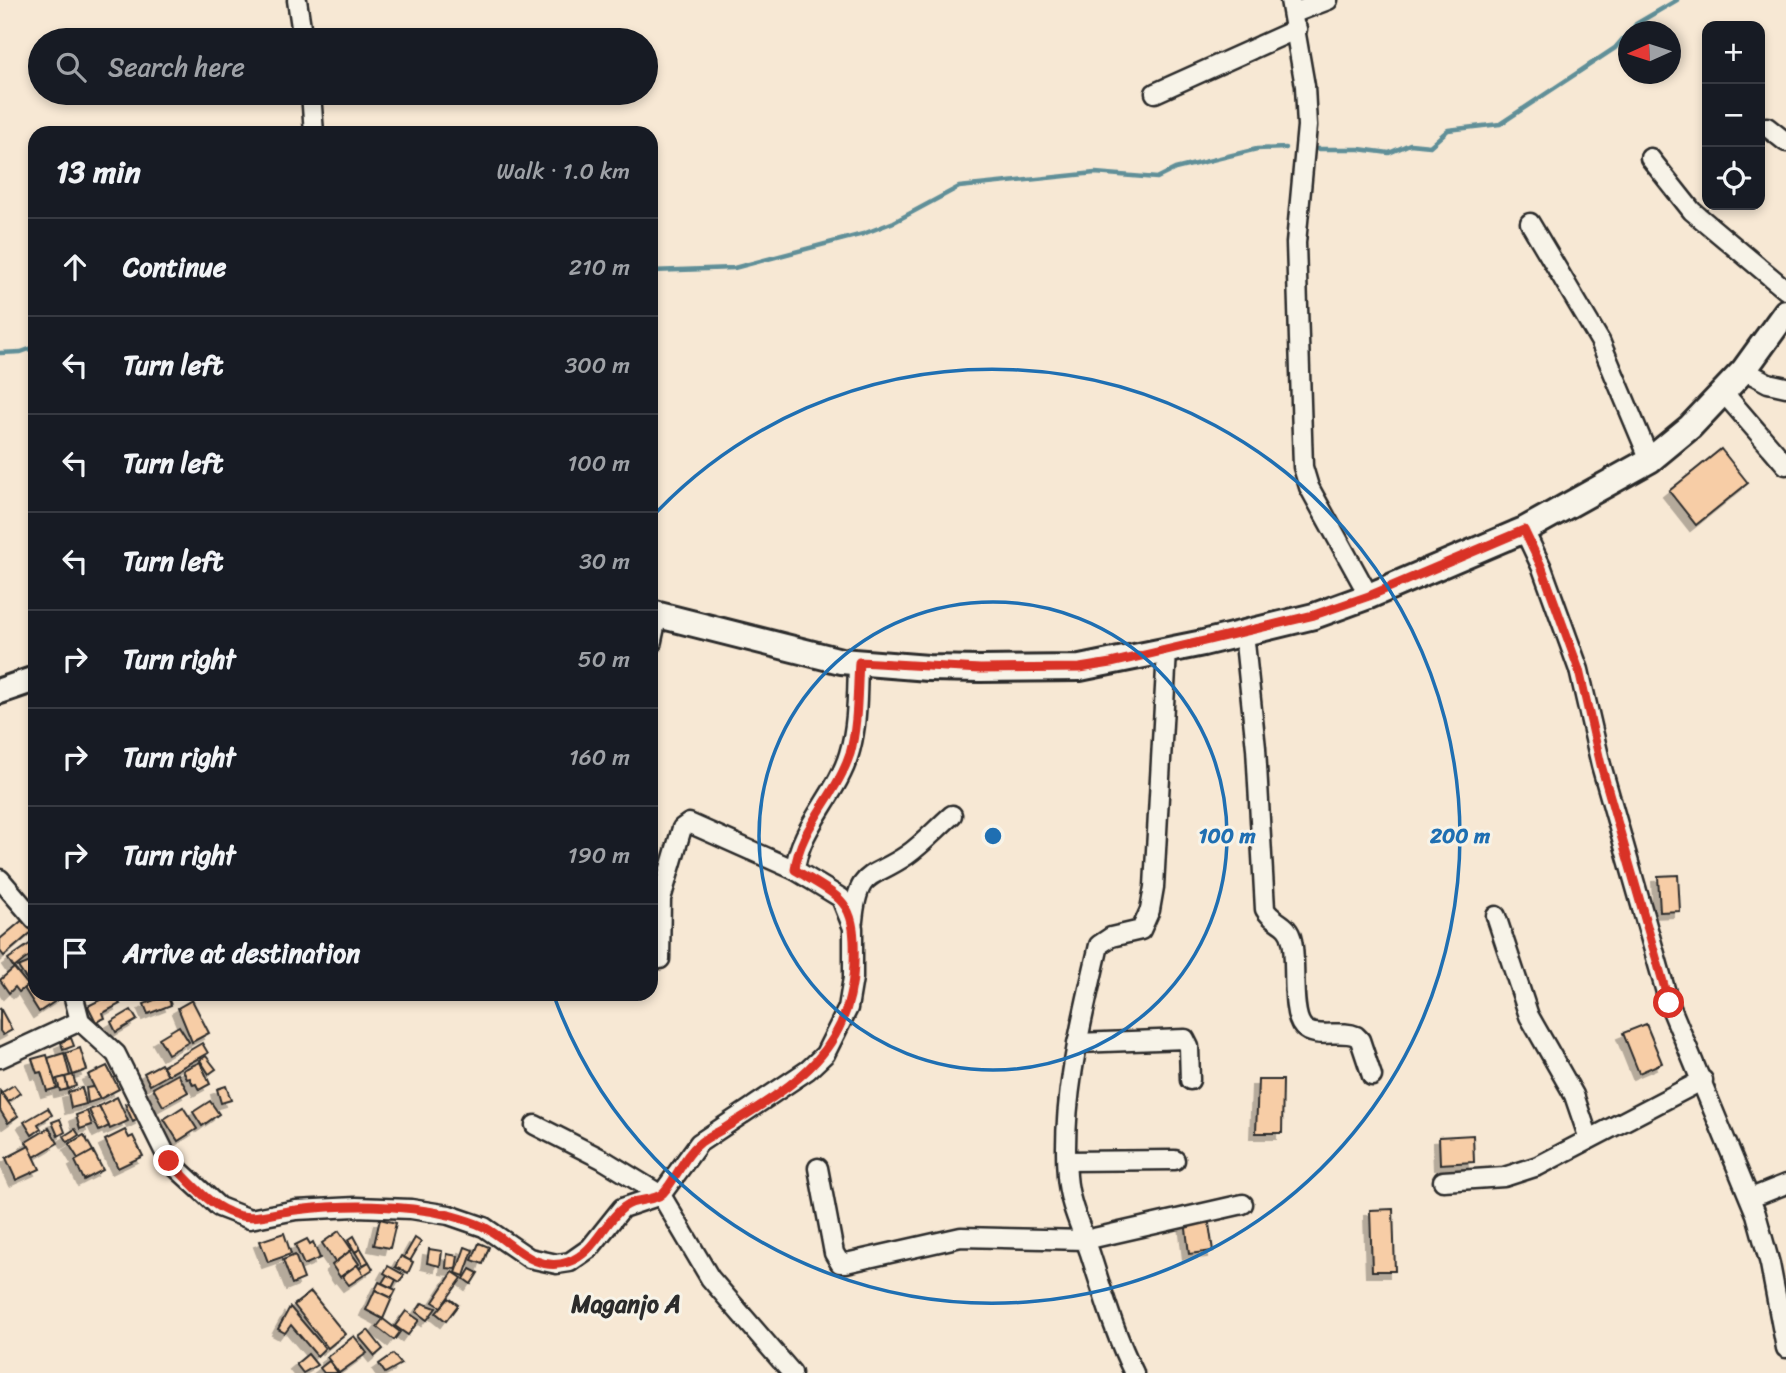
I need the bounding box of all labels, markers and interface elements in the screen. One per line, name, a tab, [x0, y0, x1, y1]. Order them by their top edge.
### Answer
north arrow	[1618, 21, 1681, 84]
map controls	[1702, 21, 1765, 210]
button: +	[1702, 21, 1765, 84]
search box	[28, 28, 658, 105]
text: Search here	[108, 44, 245, 90]
icon: search	[52, 48, 90, 86]
button: −	[1702, 84, 1765, 147]
text: 13 min	[56, 145, 141, 199]
button: locate	[1702, 147, 1765, 210]
text: Walk · 1.0 km	[497, 151, 630, 192]
text: Continue	[123, 244, 226, 290]
text: 210 m	[569, 247, 630, 288]
icon: ahead	[56, 248, 94, 286]
text: Turn left	[123, 342, 223, 388]
text: 300 m	[565, 345, 630, 386]
icon: left	[56, 346, 94, 384]
text: Turn left	[123, 440, 223, 486]
text: 100 m	[567, 443, 630, 484]
icon: left	[56, 444, 94, 482]
text: Turn left	[123, 538, 223, 584]
text: 30 m	[579, 541, 630, 582]
icon: left	[56, 542, 94, 580]
text: Turn right	[123, 636, 236, 682]
text: 50 m	[578, 639, 630, 680]
icon: right	[56, 640, 94, 678]
text: Turn right	[123, 734, 236, 780]
text: 160 m	[569, 737, 630, 778]
icon: right	[56, 738, 94, 776]
text: 100 m	[1198, 817, 1256, 855]
text: 200 m	[1429, 817, 1491, 855]
centre of rings	[981, 824, 1005, 848]
text: Turn right	[123, 832, 236, 878]
text: 190 m	[568, 835, 630, 876]
icon: right	[56, 836, 94, 874]
text: Arrive at destination	[123, 930, 360, 976]
icon: arrive	[56, 934, 94, 972]
route start	[1653, 987, 1684, 1018]
route end	[153, 1145, 184, 1176]
district label: Maganjo A	[570, 1283, 681, 1325]

